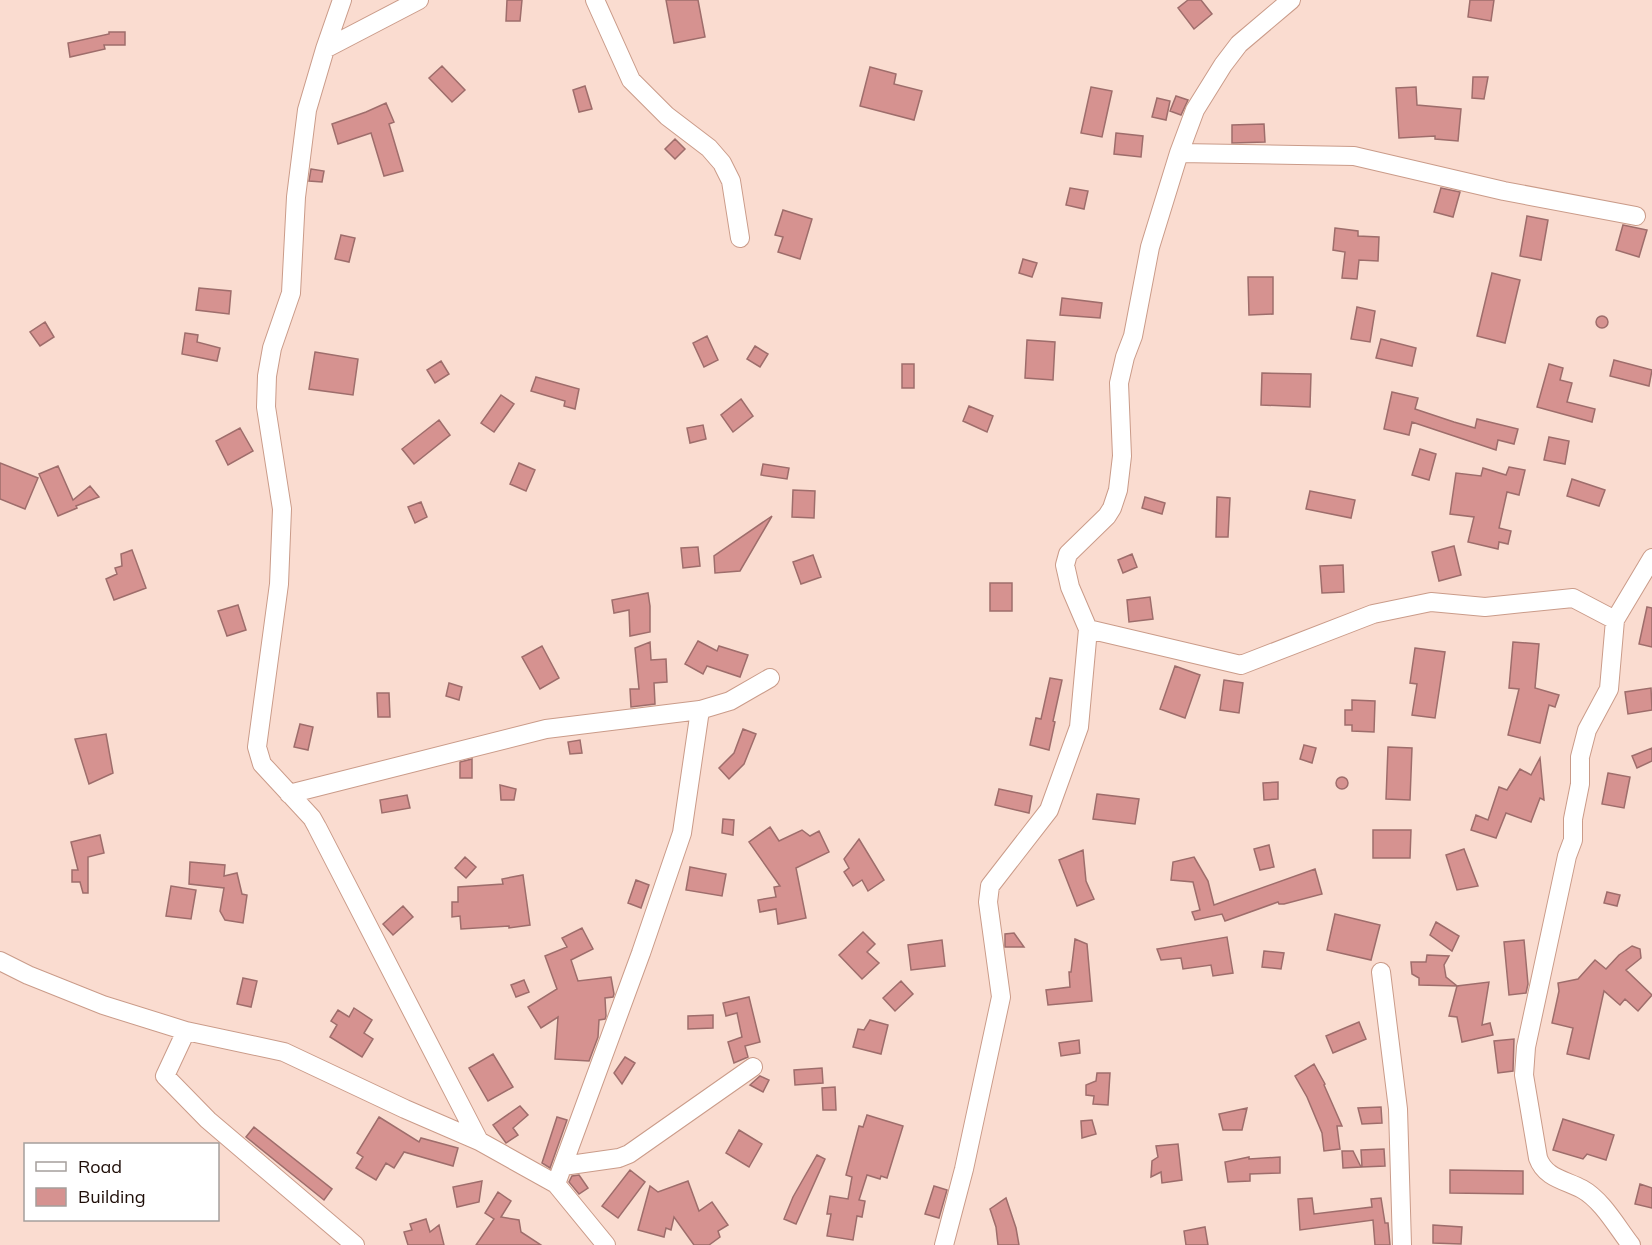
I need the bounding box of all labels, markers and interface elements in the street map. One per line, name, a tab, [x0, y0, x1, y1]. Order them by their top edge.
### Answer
legend	[24, 1143, 219, 1221]
text: Road	[78, 1155, 122, 1178]
text: Building	[78, 1185, 146, 1208]

